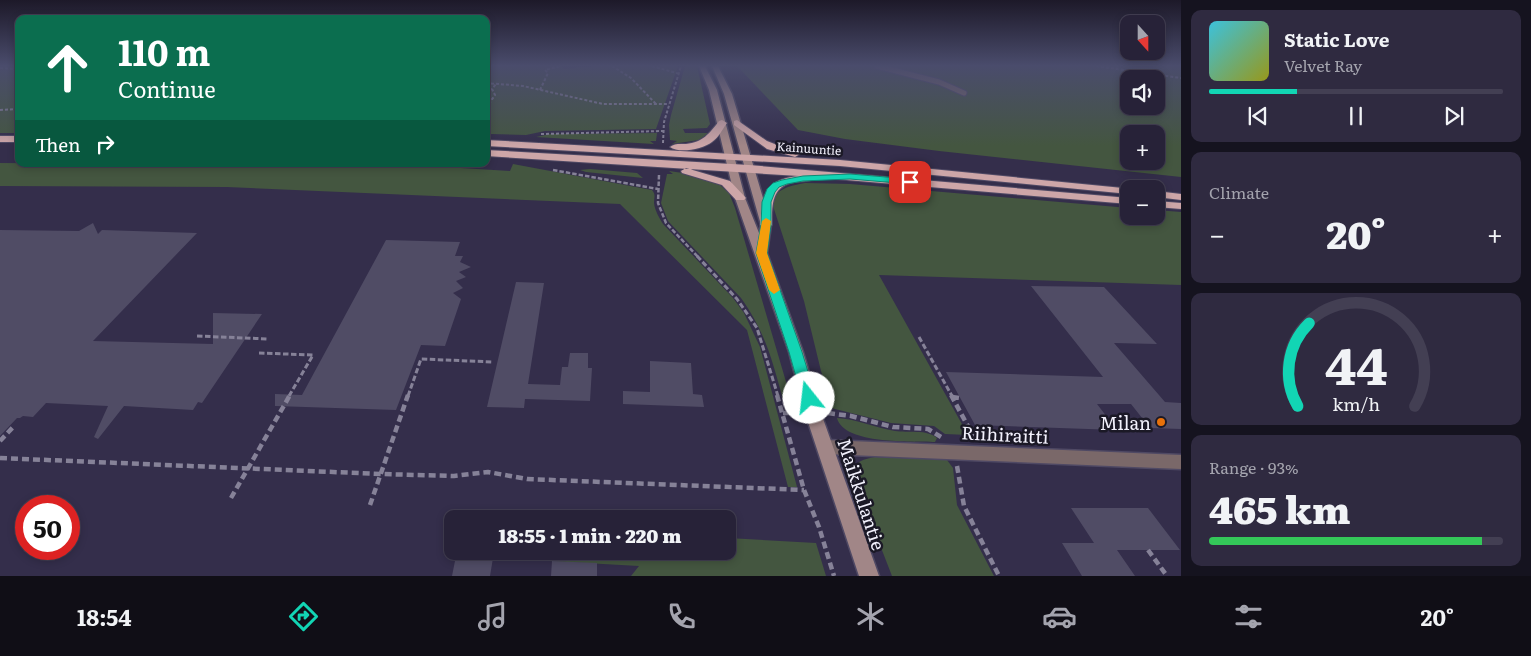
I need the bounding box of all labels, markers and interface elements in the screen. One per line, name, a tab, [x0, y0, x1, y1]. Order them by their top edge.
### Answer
north arrow	[1120, 15, 1165, 60]
map controls	[1120, 15, 1165, 225]
text: 110 m	[118, 25, 210, 77]
text: Static Love	[1284, 25, 1389, 53]
icon: ahead	[35, 35, 100, 100]
text: Velvet Ray	[1284, 53, 1362, 77]
button: sound	[1120, 70, 1165, 115]
text: Continue	[118, 72, 216, 105]
icon: previous	[1244, 102, 1272, 130]
icon: pause	[1342, 102, 1370, 130]
icon: next	[1440, 102, 1468, 130]
button: +	[1120, 125, 1165, 170]
text: Then	[35, 130, 81, 158]
icon: right	[91, 130, 119, 158]
street label: Kainuuntie	[776, 137, 842, 159]
pin	[889, 161, 931, 203]
icon: arrive	[896, 168, 924, 196]
button: −	[1120, 180, 1165, 225]
text: Climate	[1209, 180, 1269, 204]
text: 20°	[1326, 204, 1386, 261]
text: −	[1209, 212, 1225, 254]
text: +	[1487, 212, 1503, 254]
text: 44	[1325, 324, 1387, 401]
position arrow	[782, 371, 834, 423]
text: km/h	[1332, 390, 1380, 417]
place label: Milan	[1100, 409, 1151, 436]
marker: Milan	[1155, 416, 1167, 428]
street label: Riihiraitti	[961, 418, 1049, 450]
street label: Maikkulantie	[831, 435, 893, 553]
text: Range · 93%	[1209, 455, 1299, 479]
text: 465 km	[1209, 479, 1350, 536]
speed limit sign: 50	[15, 495, 80, 560]
text: 18:55 · 1 min · 220 m	[499, 521, 681, 549]
icon: directions	[286, 599, 321, 634]
icon: music	[475, 599, 510, 634]
icon: phone	[664, 599, 699, 634]
icon: climate	[853, 599, 888, 634]
icon: car	[1042, 599, 1077, 634]
icon: filters	[1231, 599, 1266, 634]
text: 18:54	[77, 600, 132, 633]
text: 20°	[1421, 600, 1454, 633]

